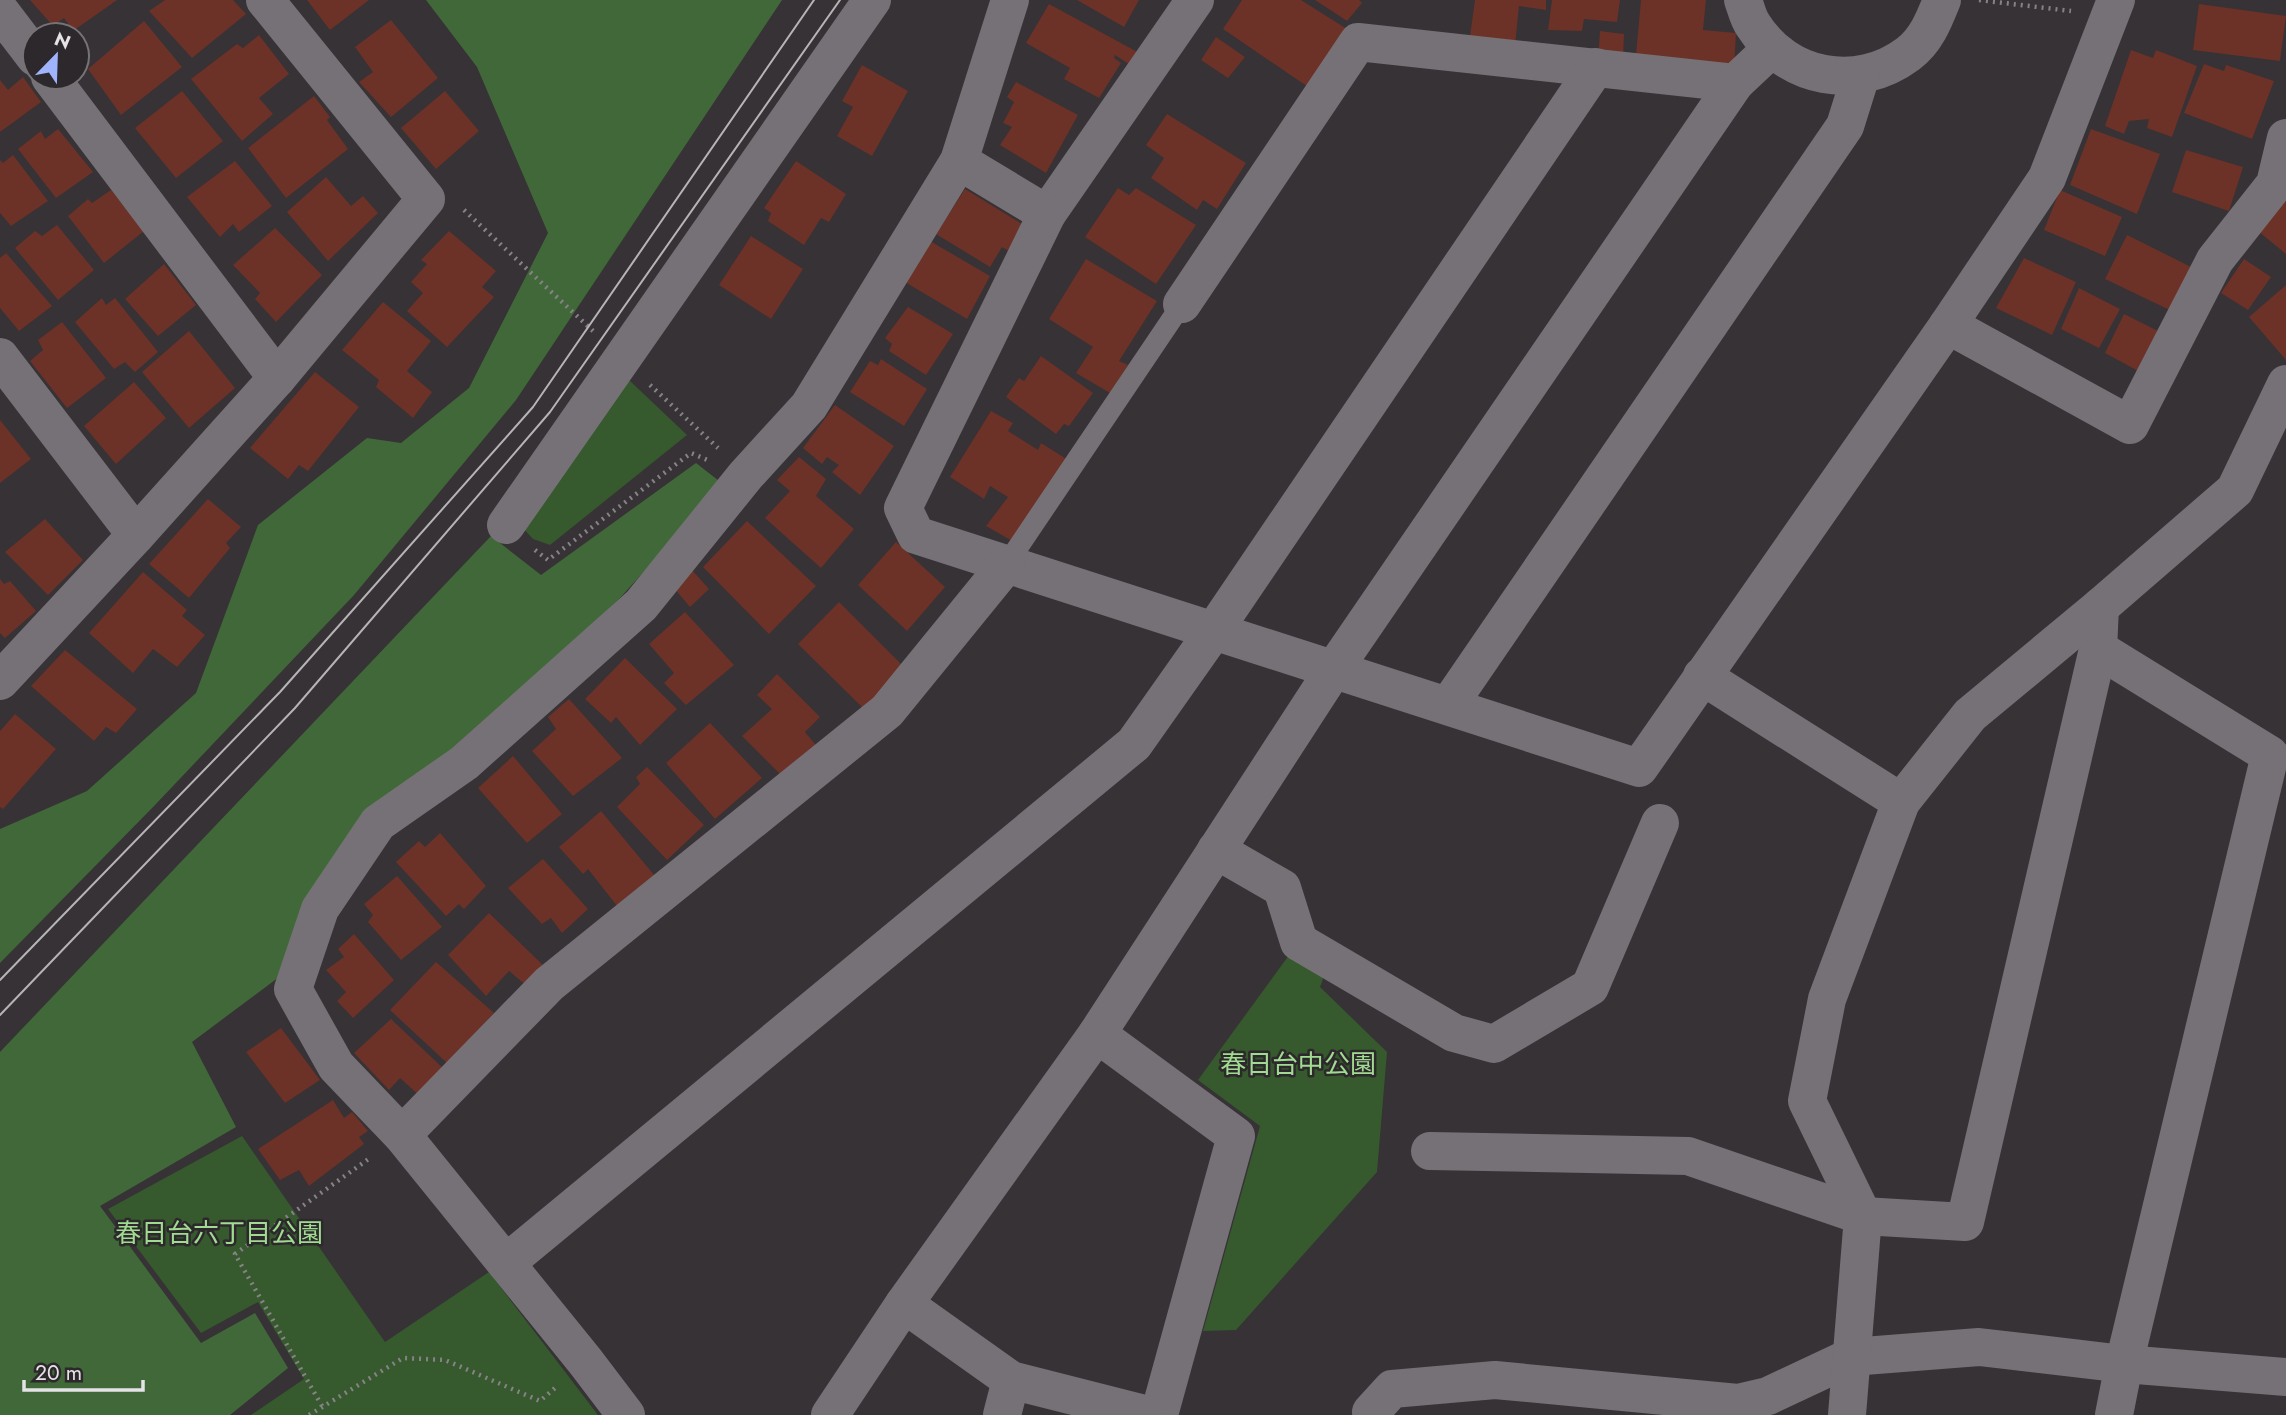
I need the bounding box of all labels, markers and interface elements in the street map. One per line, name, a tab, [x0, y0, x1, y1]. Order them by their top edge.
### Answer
north arrow	[21, 21, 91, 91]
text: N	[50, 25, 75, 56]
park label: 春日台中公園	[1220, 1045, 1376, 1083]
park label: 春日台六丁目公園	[115, 1214, 323, 1252]
scale bar	[24, 1348, 144, 1392]
text: 20 m	[35, 1358, 82, 1388]

